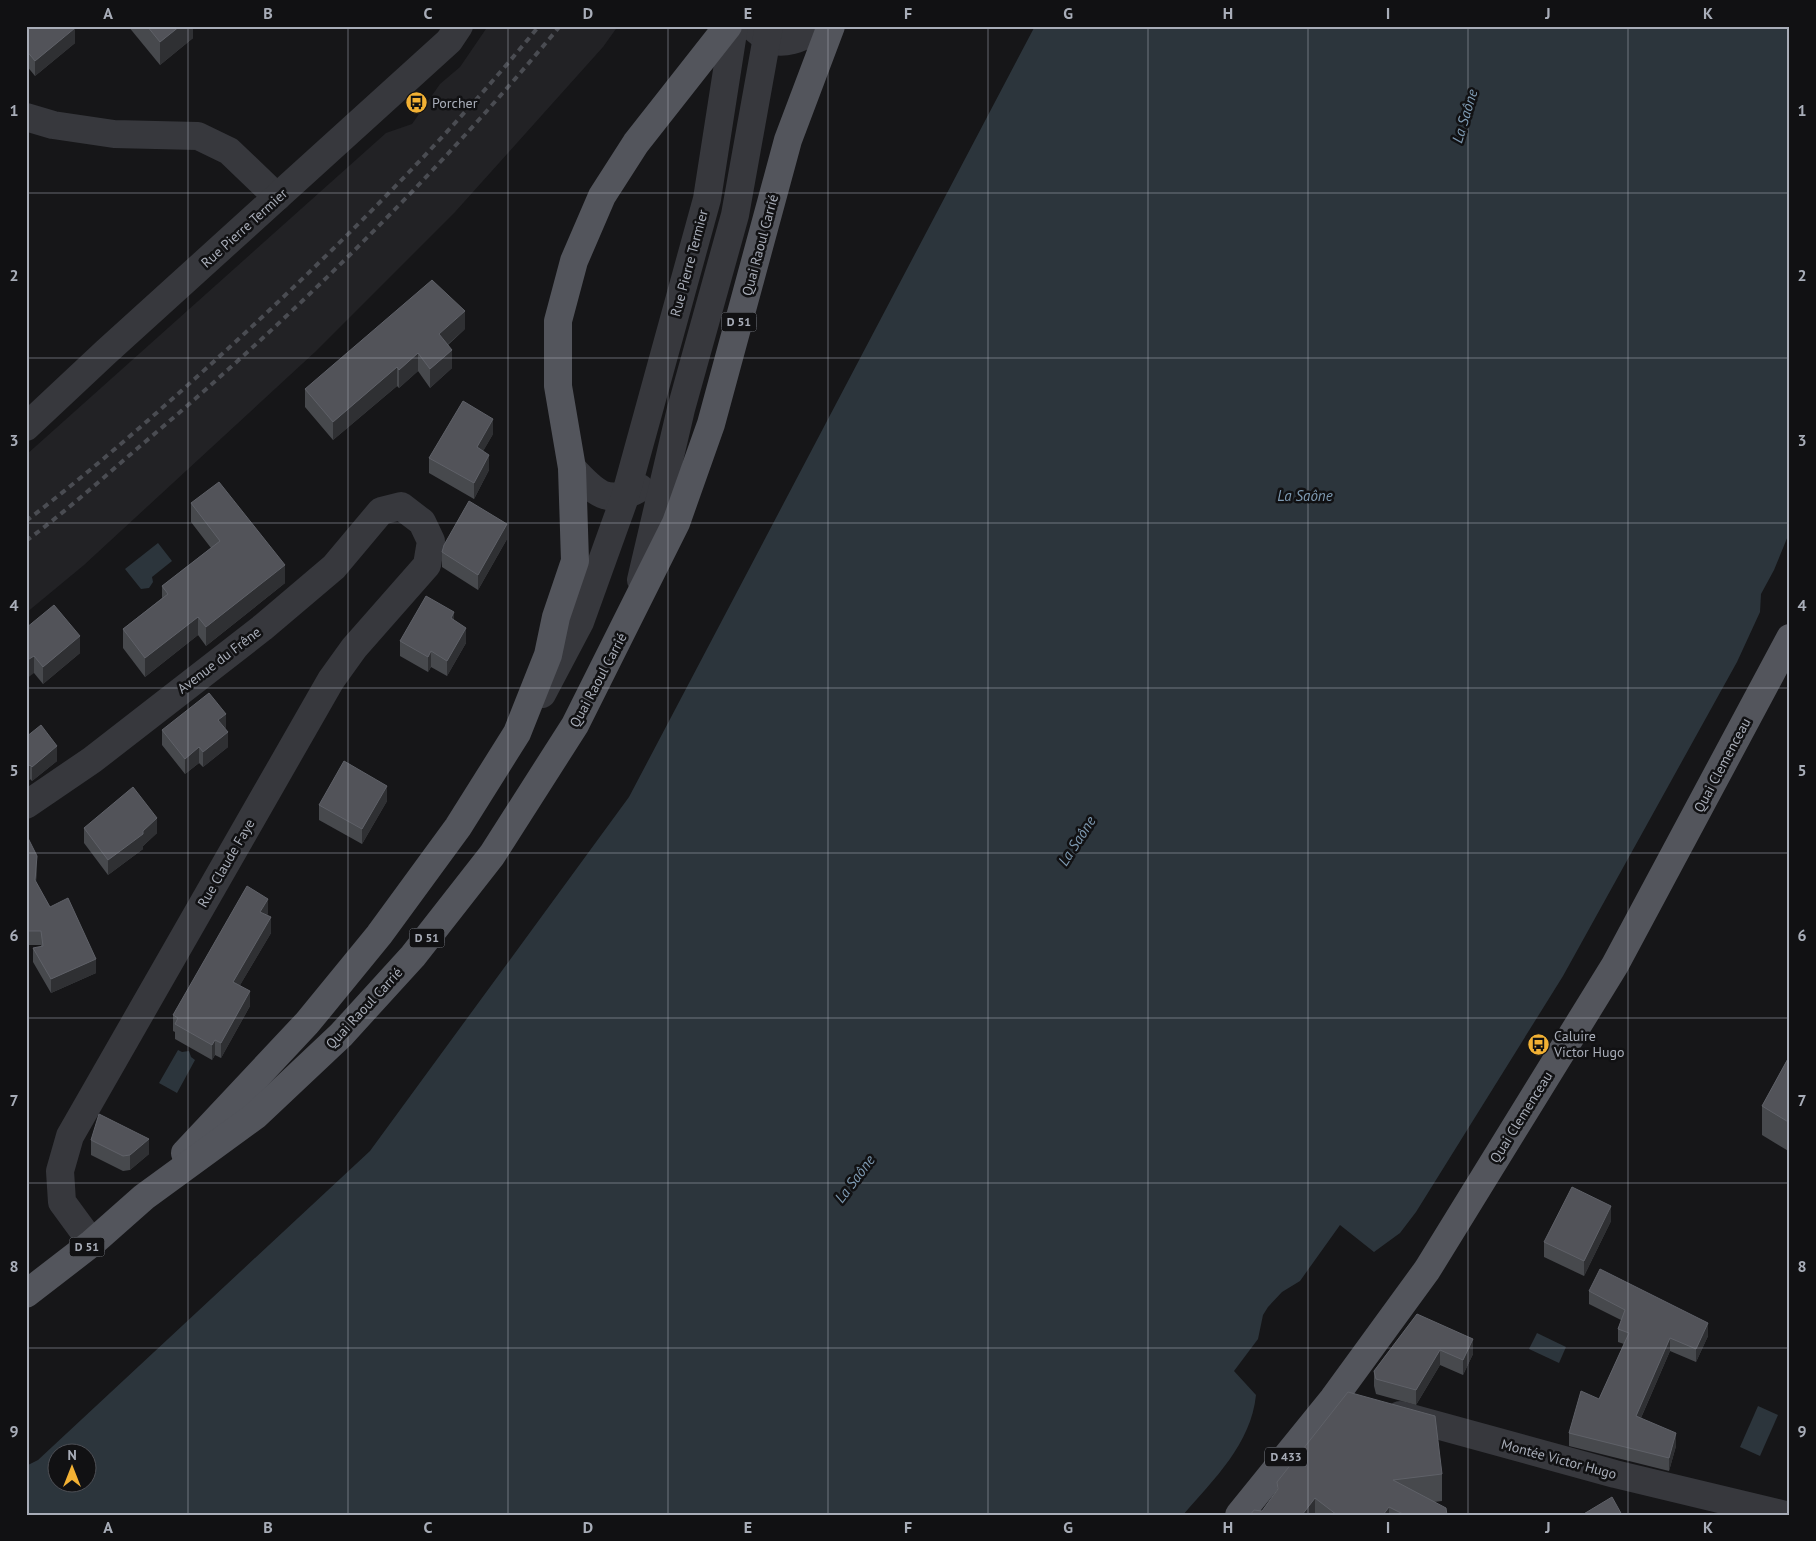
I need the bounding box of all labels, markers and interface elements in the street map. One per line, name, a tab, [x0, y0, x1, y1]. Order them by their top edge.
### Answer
text: A	[103, 3, 113, 23]
text: B	[263, 3, 273, 23]
text: C	[424, 3, 433, 23]
text: D	[583, 3, 593, 23]
text: E	[744, 3, 752, 23]
text: F	[904, 3, 912, 23]
text: G	[1063, 3, 1073, 23]
text: H	[1223, 3, 1233, 23]
text: I	[1386, 3, 1390, 23]
text: J	[1544, 3, 1551, 23]
text: K	[1703, 3, 1713, 23]
water label: La Saône	[1447, 87, 1482, 145]
bus stop icon: Porcher	[404, 91, 428, 115]
place label: Porcher	[432, 94, 478, 112]
text: 1	[9, 100, 19, 120]
text: 1	[1797, 100, 1807, 120]
street label: Rue Pierre Termier	[197, 184, 291, 272]
street label: Quai Raoul Carrié	[738, 192, 782, 298]
street label: Rue Pierre Termier	[666, 207, 712, 318]
text: 2	[9, 265, 19, 285]
text: 2	[1797, 265, 1807, 285]
road number: D 51	[722, 313, 756, 332]
text: 3	[9, 430, 19, 450]
text: 3	[1797, 430, 1807, 450]
water label: La Saône	[1277, 486, 1333, 505]
text: 4	[9, 595, 19, 615]
text: 4	[1797, 595, 1807, 615]
street label: Avenue du Frêne	[174, 623, 264, 697]
street label: Quai Raoul Carrié	[565, 630, 631, 730]
street label: Quai Clemenceau	[1690, 715, 1754, 815]
text: 5	[9, 760, 19, 780]
text: 5	[1797, 760, 1807, 780]
water label: La Saône	[1054, 812, 1100, 869]
street label: Rue Claude Faye	[193, 816, 259, 910]
text: 6	[9, 925, 19, 945]
text: 6	[1797, 925, 1807, 945]
road number: D 51	[410, 928, 444, 948]
street label: Quai Raoul Carrié	[322, 964, 406, 1052]
place label: Caluire Victor Hugo	[1553, 1027, 1625, 1061]
bus stop icon: Caluire Victor Hugo	[1526, 1032, 1550, 1056]
street label: Quai Clemenceau	[1486, 1068, 1556, 1166]
text: 7	[9, 1090, 19, 1110]
text: 7	[1797, 1090, 1807, 1110]
water label: La Saône	[830, 1151, 879, 1207]
road number: D 51	[70, 1238, 104, 1256]
text: 8	[9, 1256, 19, 1276]
text: 8	[1797, 1256, 1807, 1276]
text: 9	[9, 1421, 19, 1441]
text: 9	[1797, 1421, 1807, 1441]
street label: Montée Victor Hugo	[1499, 1435, 1619, 1483]
north arrow	[48, 1444, 98, 1494]
text: N	[67, 1446, 77, 1464]
road number: D 433	[1265, 1448, 1307, 1466]
text: A	[103, 1517, 113, 1537]
text: B	[263, 1517, 273, 1537]
text: C	[424, 1517, 433, 1537]
text: D	[583, 1517, 593, 1537]
text: E	[744, 1517, 752, 1537]
text: F	[904, 1517, 912, 1537]
text: G	[1063, 1517, 1073, 1537]
text: H	[1223, 1517, 1233, 1537]
text: I	[1386, 1517, 1390, 1537]
text: J	[1544, 1517, 1551, 1537]
text: K	[1703, 1517, 1713, 1537]

